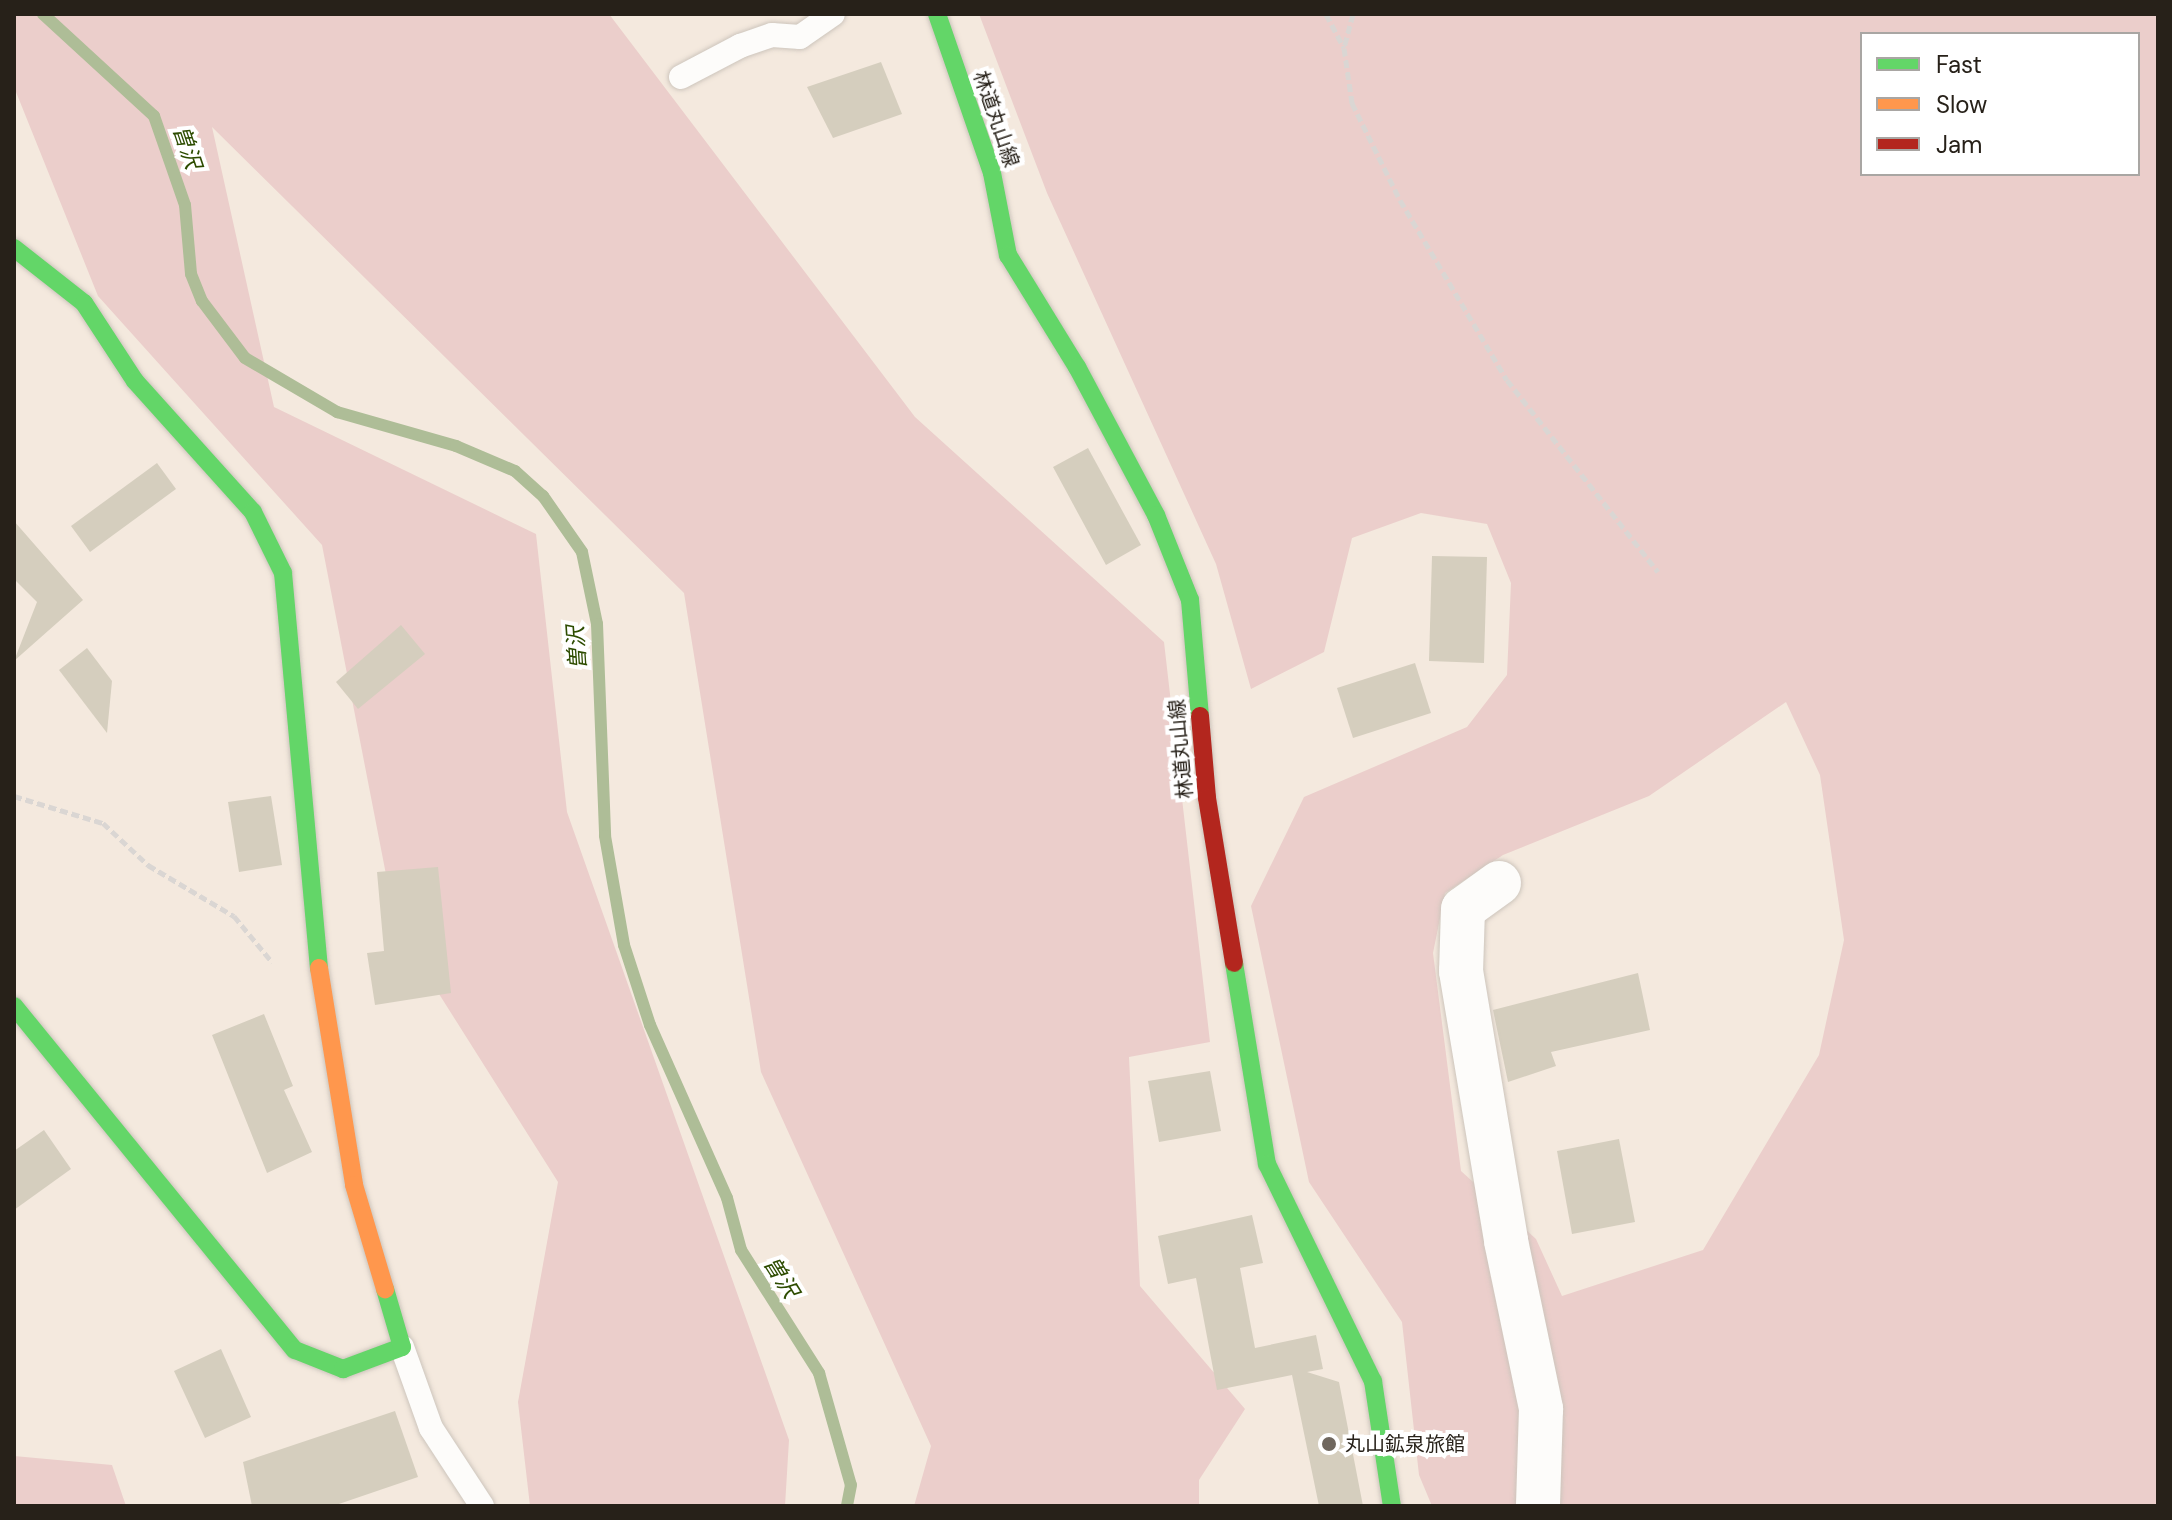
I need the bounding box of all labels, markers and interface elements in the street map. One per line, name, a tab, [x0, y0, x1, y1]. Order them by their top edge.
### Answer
legend	[1860, 32, 2140, 176]
text: Fast	[1936, 49, 1982, 80]
street label: 林道丸山線	[968, 68, 1024, 170]
text: Slow	[1936, 89, 1987, 120]
water label: 曽沢	[167, 122, 207, 172]
text: Jam	[1936, 129, 1982, 160]
water label: 曽沢	[562, 625, 592, 671]
street label: 林道丸山線	[1165, 698, 1197, 800]
water label: 曽沢	[758, 1251, 804, 1303]
place label: 丸山鉱泉旅館	[1345, 1432, 1465, 1456]
marker: 丸山鉱泉旅館	[1320, 1435, 1338, 1453]

